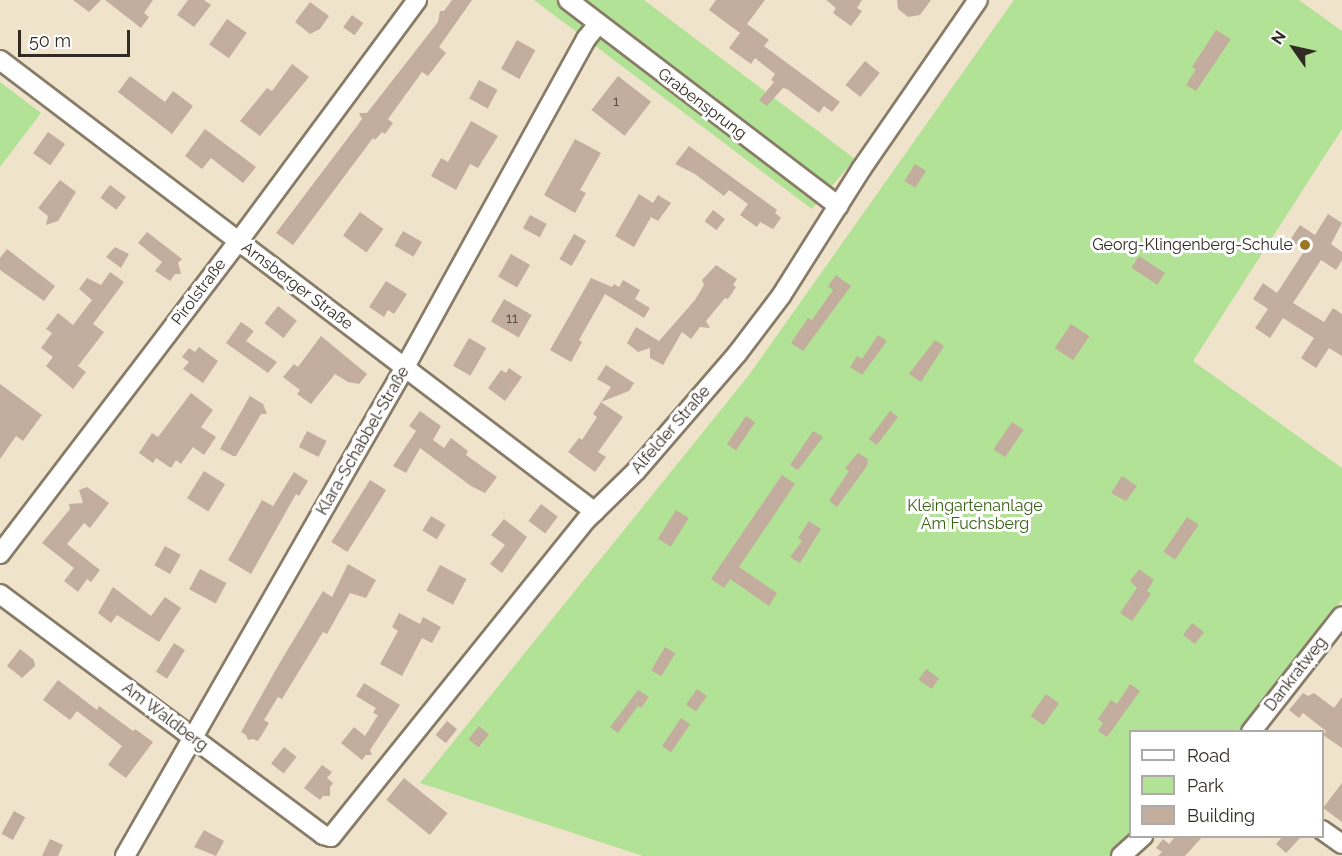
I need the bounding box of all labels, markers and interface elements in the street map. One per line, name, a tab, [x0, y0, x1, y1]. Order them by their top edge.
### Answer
scale bar	[21, 18, 134, 56]
north arrow	[1264, 18, 1324, 78]
text: N	[1267, 27, 1290, 48]
text: 50 m	[29, 30, 71, 51]
street label: Grabensprung	[654, 64, 750, 144]
house number: 1	[613, 93, 619, 109]
place label: Georg-Klingenberg-Schule	[1092, 235, 1293, 255]
street label: Arnsberger Straße	[237, 238, 357, 334]
marker: Georg-Klingenberg-Schule	[1298, 238, 1312, 252]
street label: Pirolstraße	[168, 255, 230, 329]
house number: 11	[506, 310, 518, 326]
street label: Klara-Schabbel-Straße	[313, 363, 413, 519]
street label: Alfelder Straße	[628, 382, 714, 478]
park label: Kleingartenanlage Am Fuchsberg	[907, 496, 1043, 534]
street label: Dankratweg	[1261, 633, 1331, 715]
street label: Am Waldberg	[118, 678, 212, 756]
legend	[1129, 730, 1324, 838]
text: Road	[1187, 745, 1230, 766]
text: Park	[1187, 775, 1224, 796]
text: Building	[1187, 805, 1255, 826]

